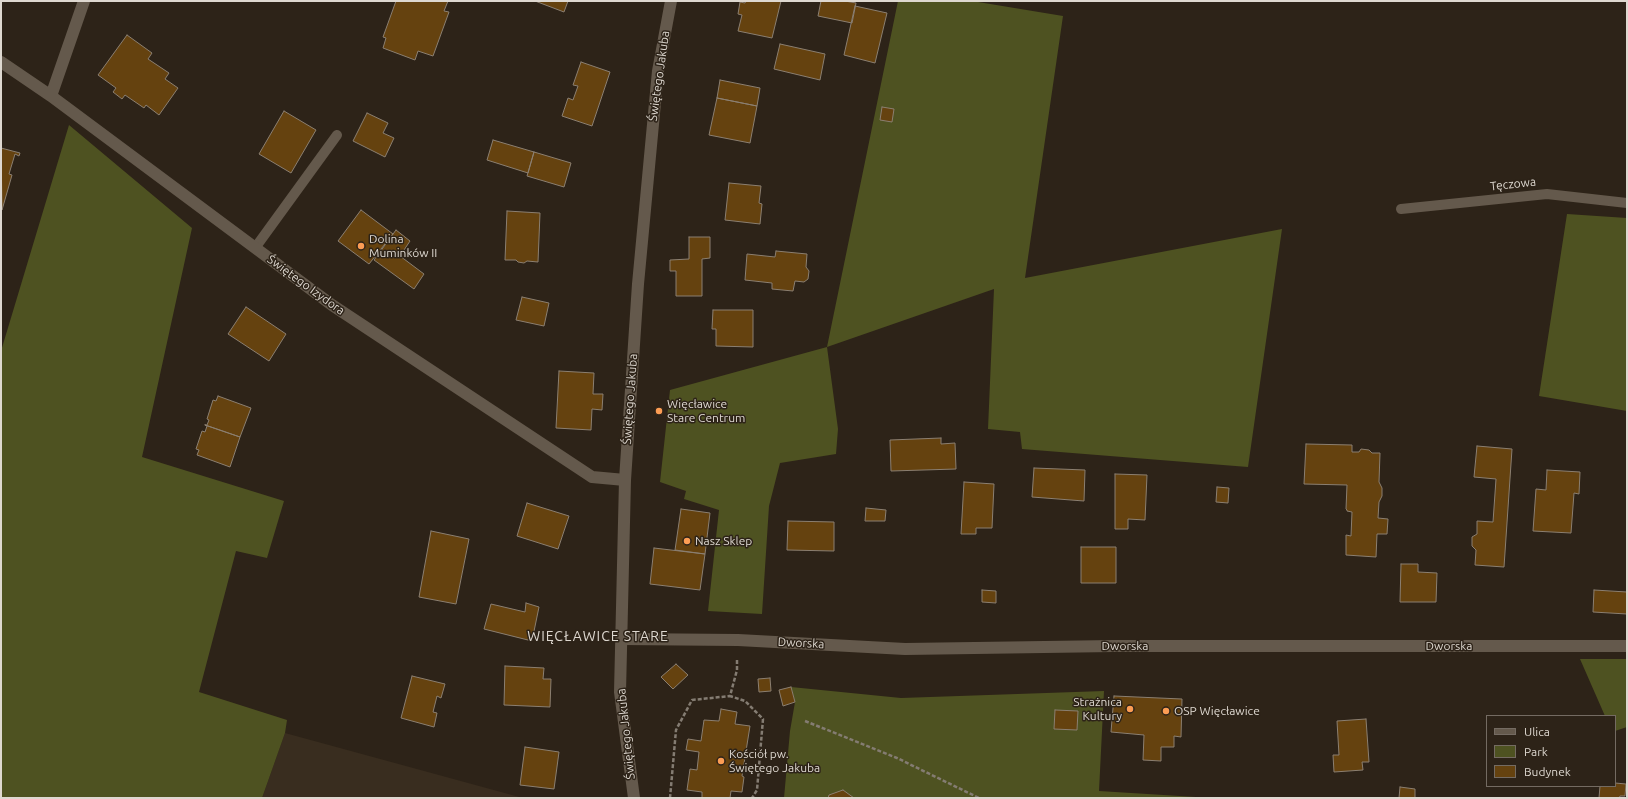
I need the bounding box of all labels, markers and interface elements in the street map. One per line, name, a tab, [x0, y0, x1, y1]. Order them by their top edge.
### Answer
street label: Świętego Jakuba	[646, 30, 672, 122]
street label: Tęczowa	[1489, 174, 1537, 194]
place label: Dolina Muminków II	[369, 232, 437, 260]
marker: Dolina Muminków II	[356, 241, 366, 251]
street label: Świętego Izydora	[264, 252, 348, 318]
street label: Świętego Jakuba	[620, 353, 640, 445]
place label: Więcławice Stare Centrum	[667, 397, 745, 425]
marker: Więcławice Stare Centrum	[654, 406, 664, 416]
place label: Nasz Sklep	[695, 534, 752, 548]
marker: Nasz Sklep	[682, 536, 692, 546]
district label: WIĘCŁAWICE STARE	[527, 628, 669, 644]
street label: Dworska	[777, 635, 825, 651]
street label: Dworska	[1102, 639, 1148, 653]
street label: Dworska	[1426, 639, 1472, 653]
street label: Świętego Jakuba	[614, 688, 638, 780]
place label: Strażnica Kultury	[1073, 695, 1122, 723]
marker: Strażnica Kultury	[1125, 704, 1135, 714]
place label: OSP Więcławice	[1174, 704, 1260, 718]
marker: OSP Więcławice	[1161, 706, 1171, 716]
legend	[1486, 715, 1616, 787]
text: Ulica	[1524, 725, 1550, 738]
text: Park	[1524, 745, 1548, 758]
place label: Kościół pw. Świętego Jakuba	[729, 747, 820, 775]
marker: Kościół pw. Świętego Jakuba	[716, 756, 726, 766]
text: Budynek	[1524, 765, 1571, 778]

